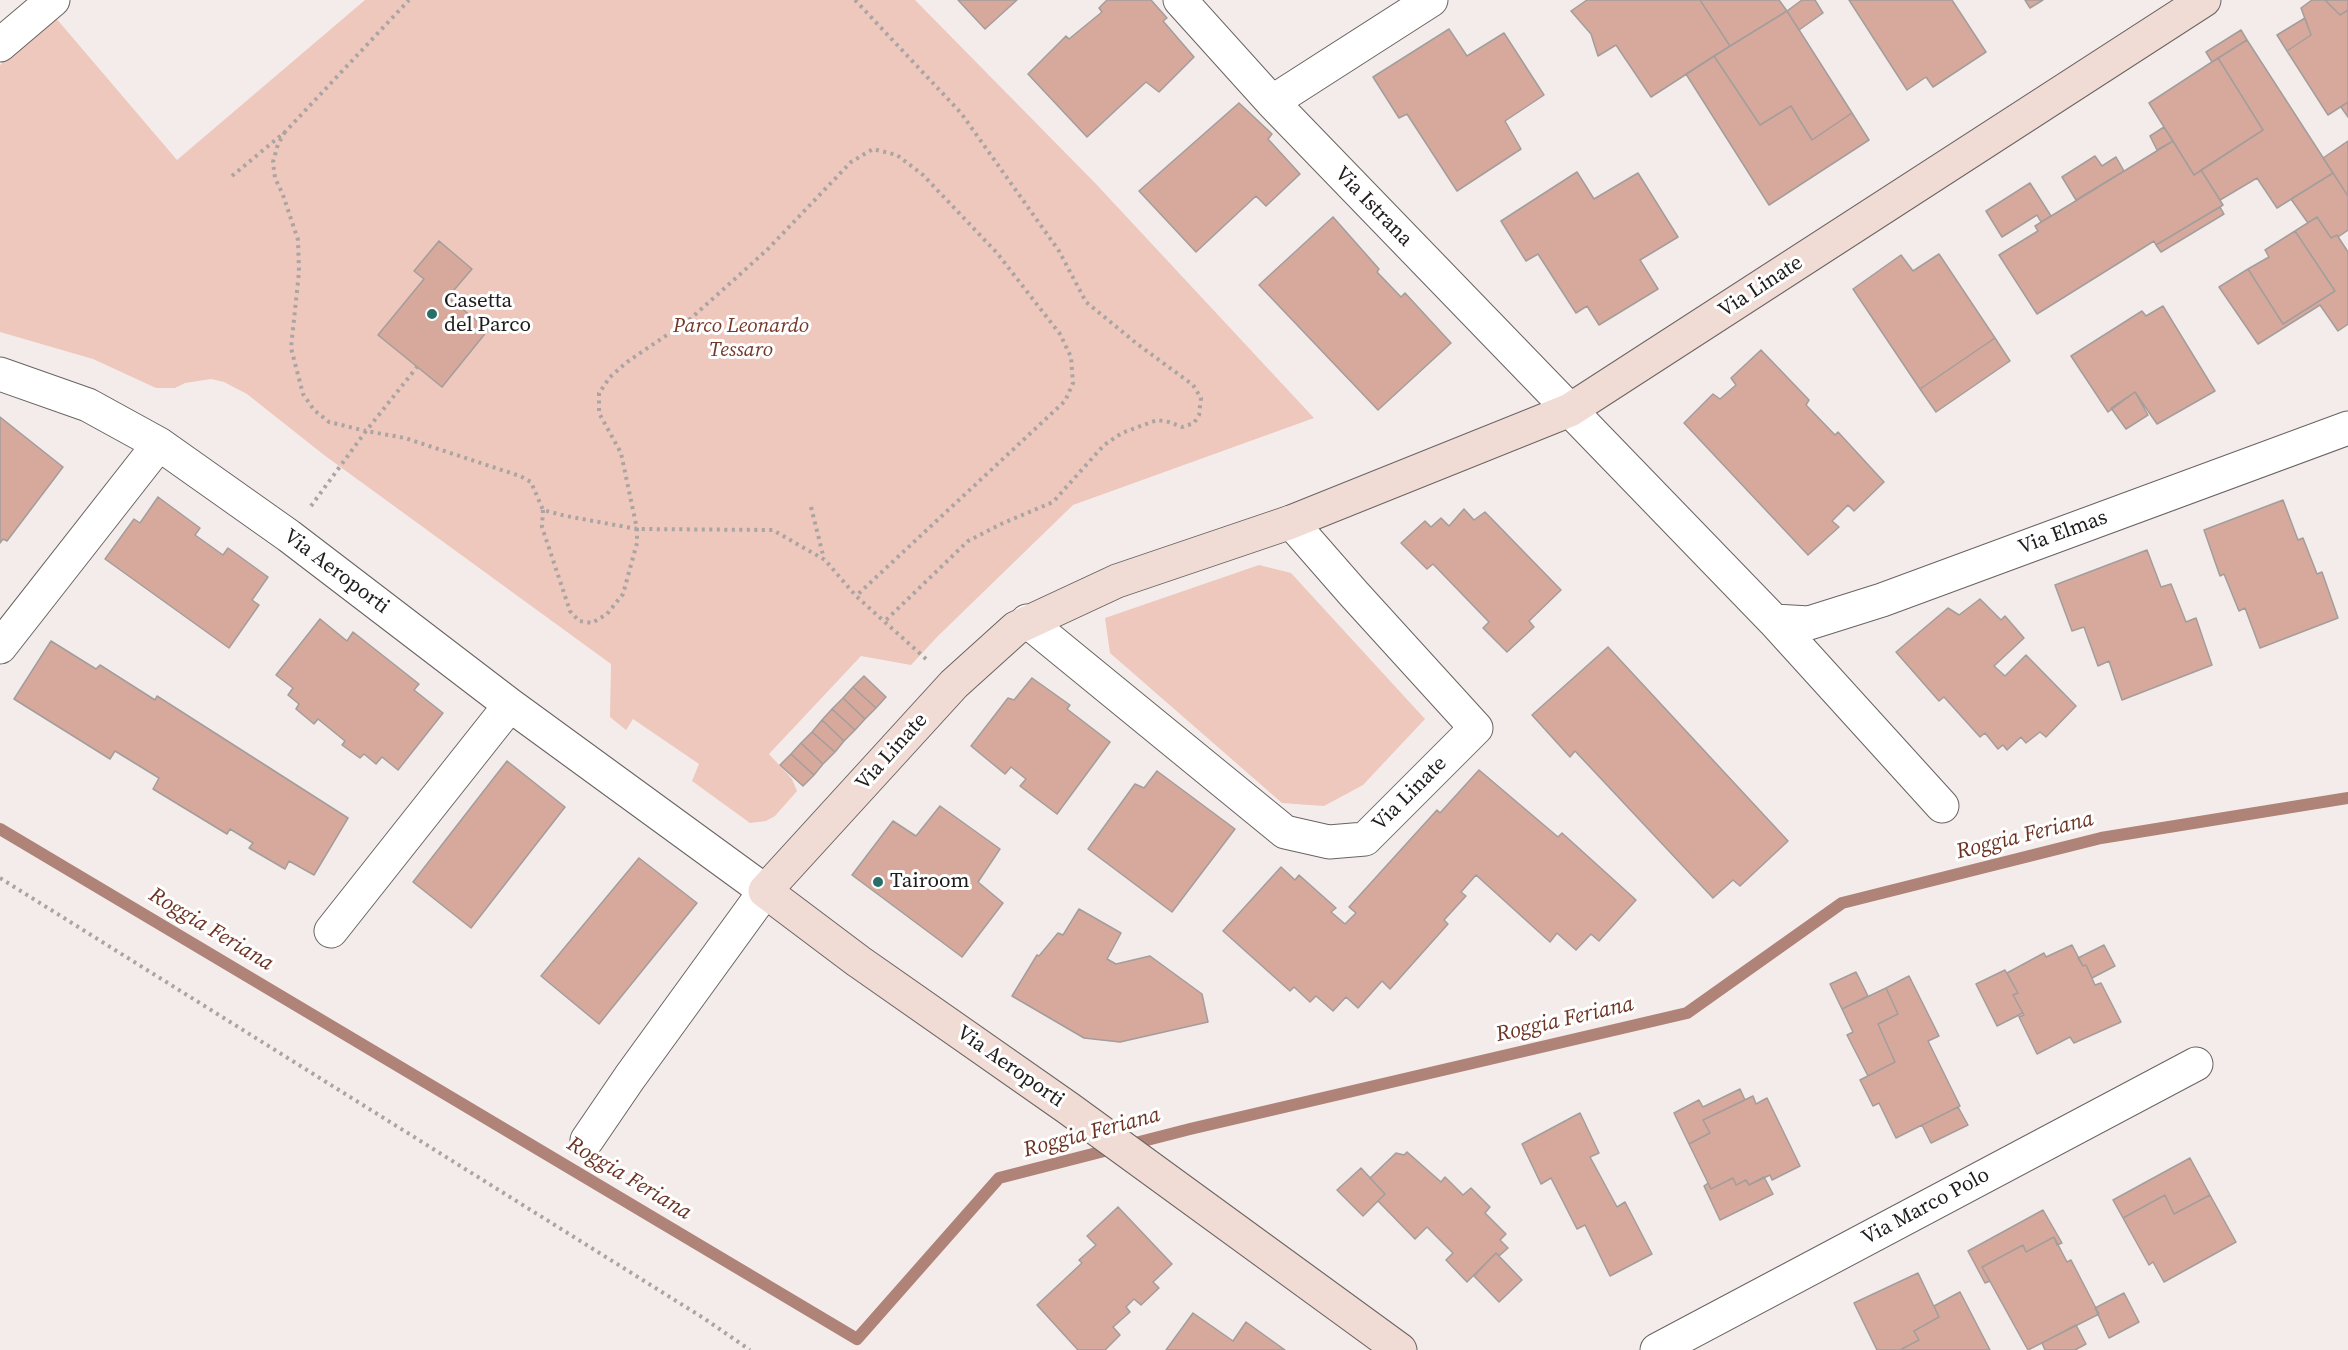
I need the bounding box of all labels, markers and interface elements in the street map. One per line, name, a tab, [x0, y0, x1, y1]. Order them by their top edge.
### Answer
street label: Via Istrana	[1329, 162, 1417, 252]
street label: Via Linate	[1714, 251, 1808, 323]
place label: Casetta del Parco	[444, 289, 531, 339]
marker: Casetta del Parco	[425, 307, 439, 321]
park label: Parco Leonardo Tessaro	[673, 314, 809, 364]
street label: Via Elmas	[2015, 505, 2111, 561]
street label: Via Aeroporti	[278, 524, 394, 620]
street label: Via Linate	[851, 708, 933, 796]
street label: Via Linate	[1367, 751, 1453, 837]
water label: Roggia Feriana	[1954, 806, 2096, 866]
place label: Tairoom	[890, 869, 969, 895]
marker: Tairoom	[871, 875, 885, 889]
water label: Roggia Feriana	[144, 882, 278, 978]
water label: Roggia Feriana	[1494, 991, 1636, 1049]
street label: Via Aeroporti	[951, 1021, 1069, 1113]
water label: Roggia Feriana	[1021, 1102, 1163, 1164]
water label: Roggia Feriana	[562, 1131, 696, 1227]
street label: Via Marco Polo	[1858, 1163, 1994, 1251]

